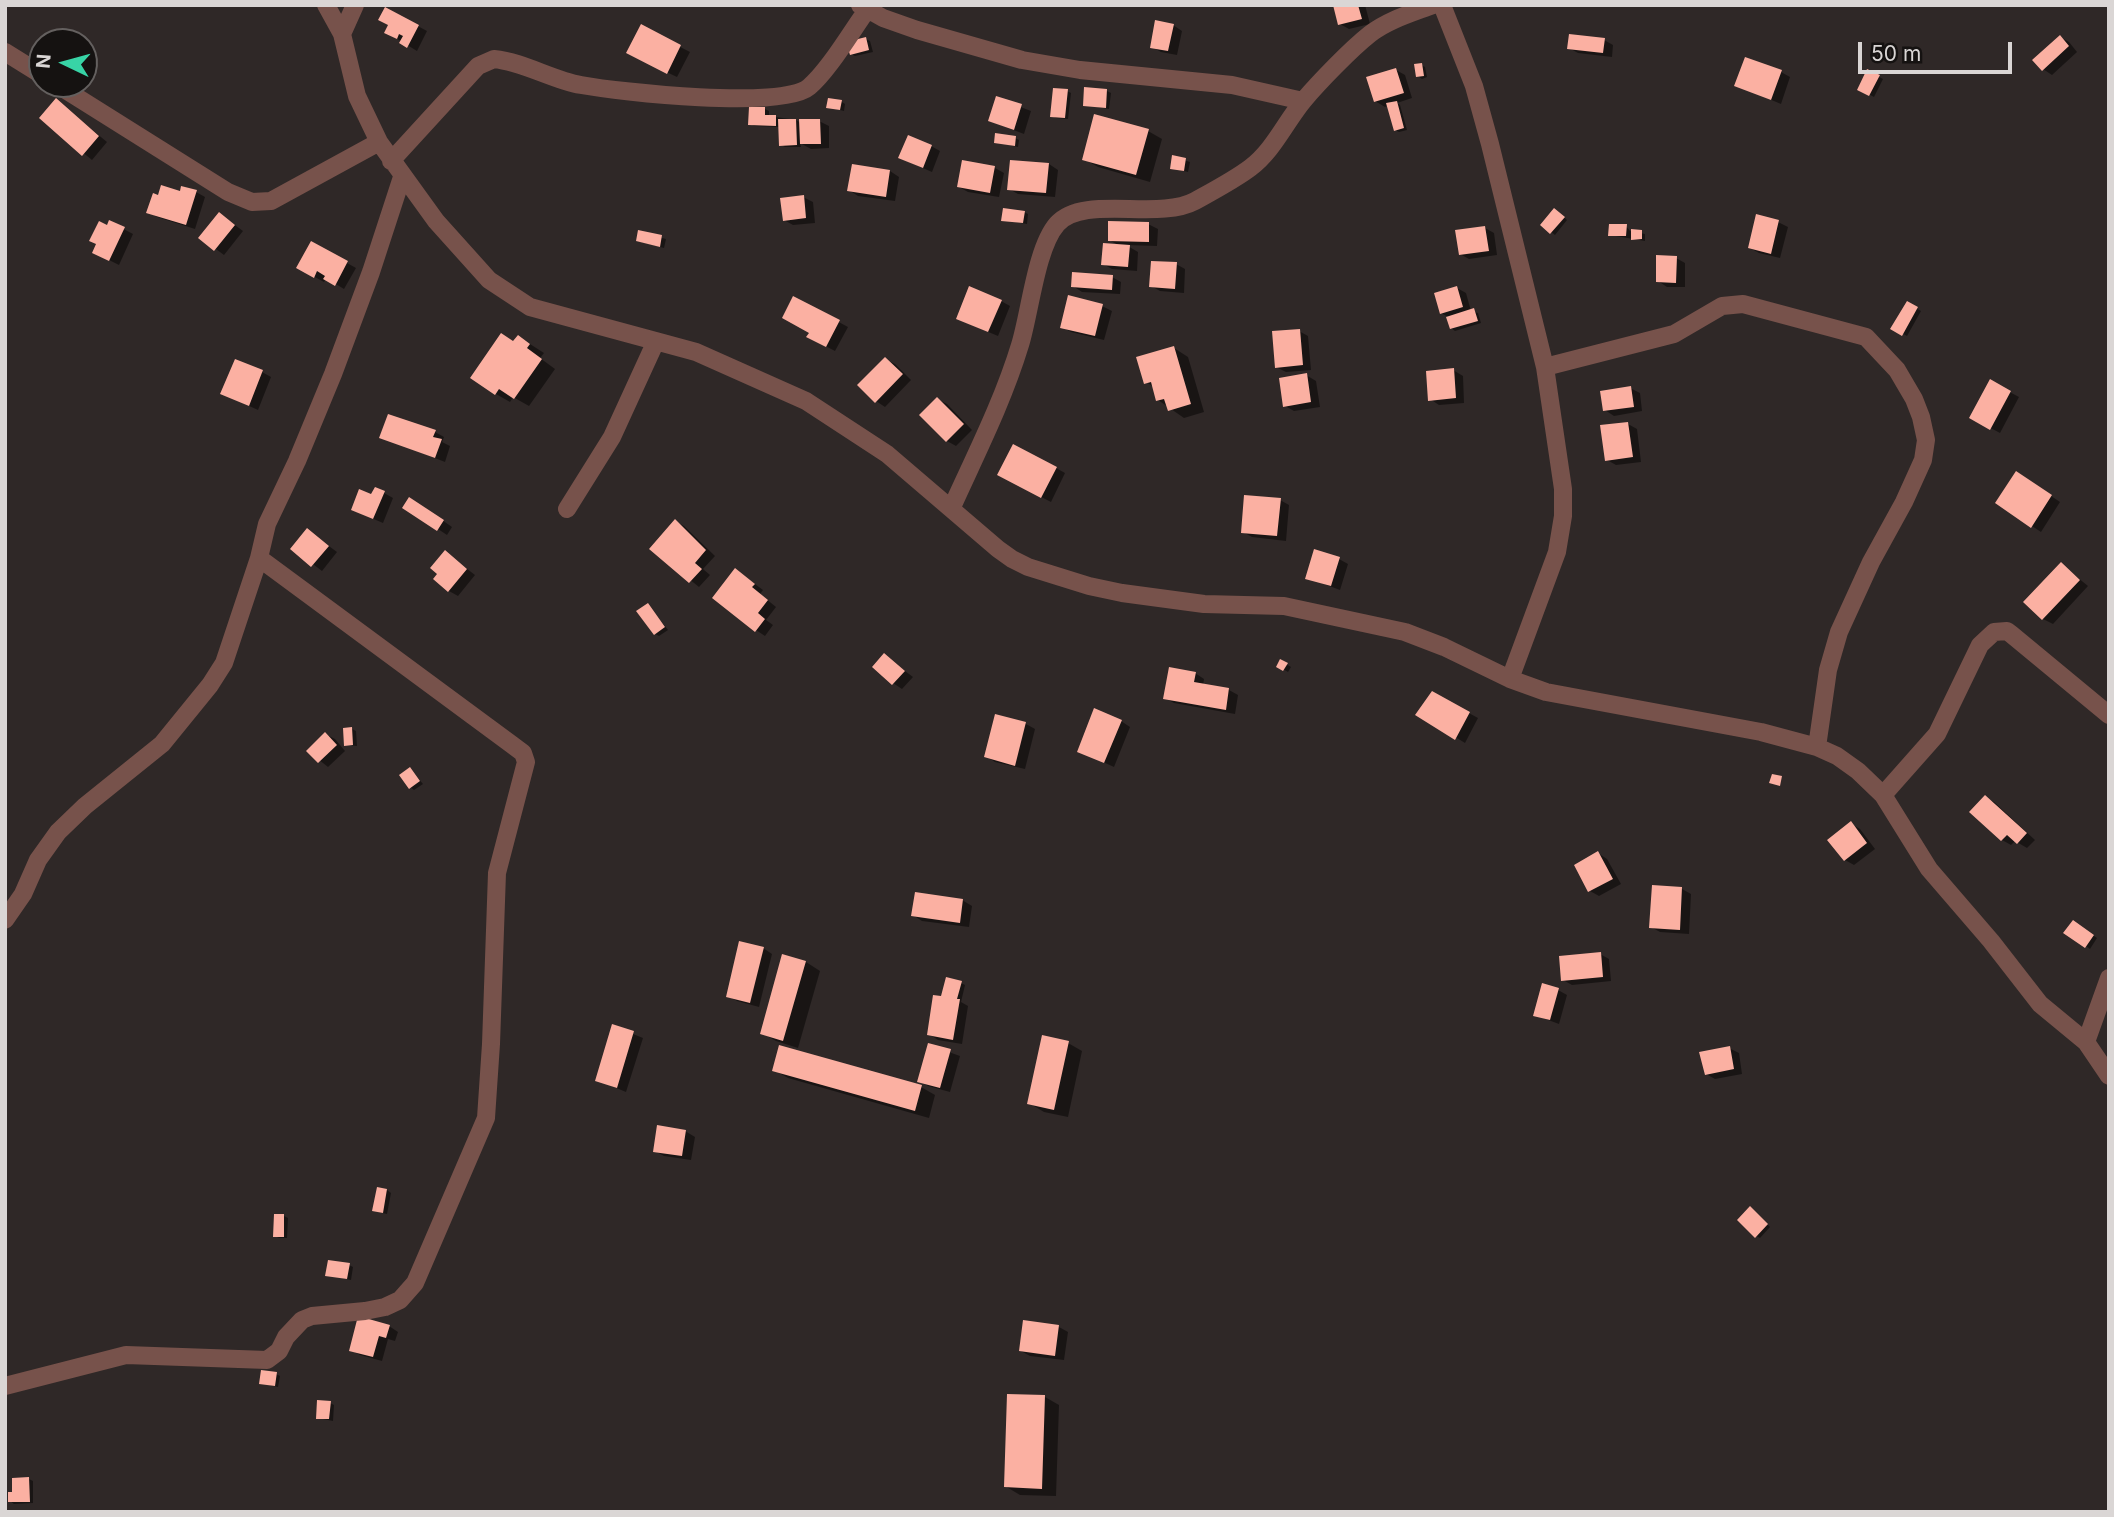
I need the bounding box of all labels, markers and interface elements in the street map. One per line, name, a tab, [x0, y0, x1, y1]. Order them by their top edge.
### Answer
north arrow	[28, 28, 98, 98]
scale bar	[1862, 28, 2016, 72]
text: 50 m	[1871, 41, 1921, 66]
text: N	[31, 53, 56, 70]

